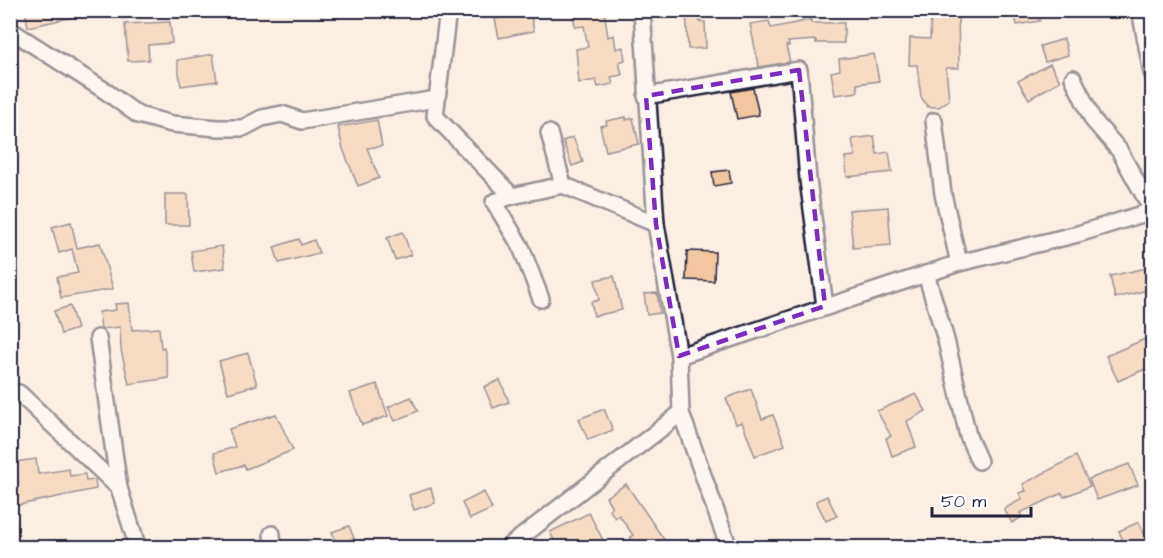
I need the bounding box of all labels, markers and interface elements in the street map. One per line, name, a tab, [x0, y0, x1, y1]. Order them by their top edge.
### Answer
scale bar	[932, 480, 1031, 518]
text: 50 m	[941, 489, 986, 514]

